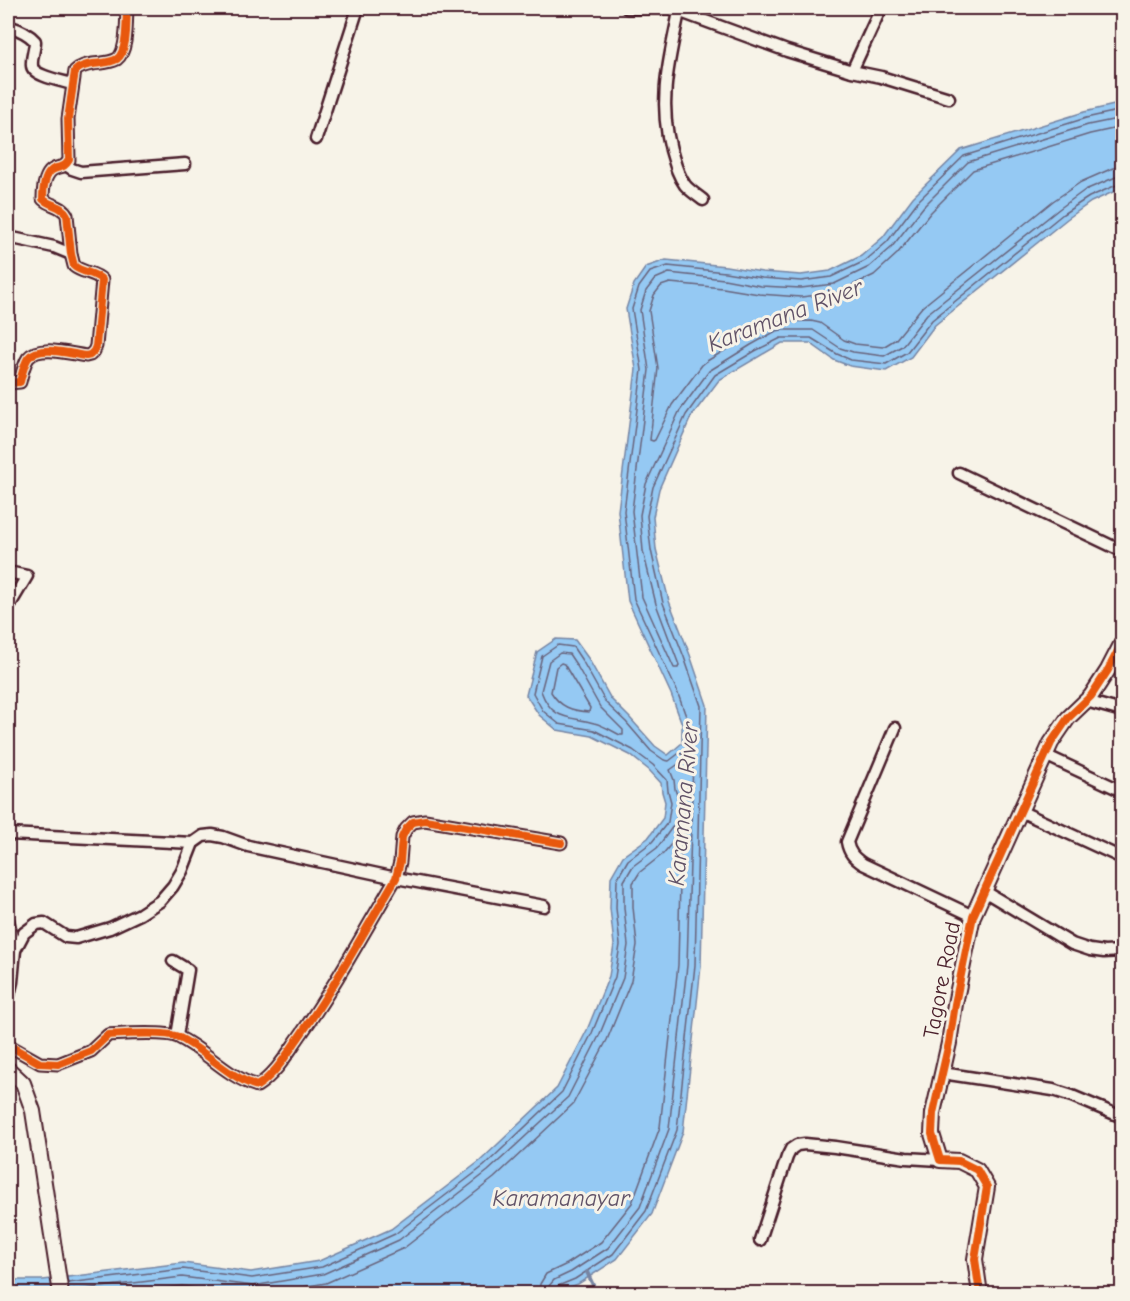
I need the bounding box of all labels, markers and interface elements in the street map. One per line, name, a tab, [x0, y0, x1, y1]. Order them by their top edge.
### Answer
water label: Karamana River	[703, 272, 868, 357]
water label: Karamana River	[662, 720, 704, 887]
street label: Tagore Road	[918, 919, 966, 1041]
water label: Karamanayar	[492, 1184, 631, 1212]

